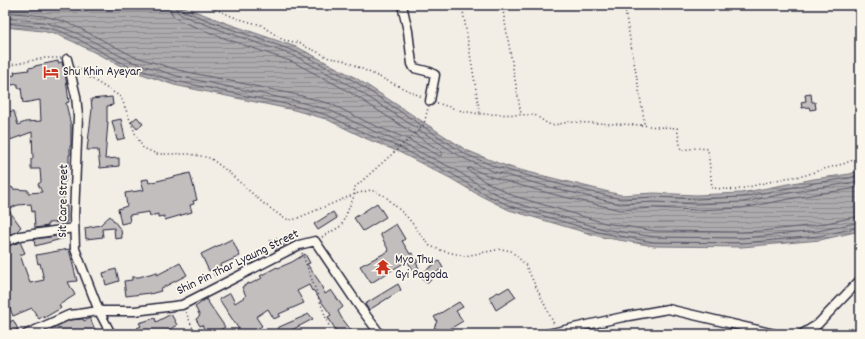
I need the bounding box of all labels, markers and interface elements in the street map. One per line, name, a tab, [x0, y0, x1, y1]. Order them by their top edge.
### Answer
hotel icon: Shu Khin Ayeyar	[42, 63, 60, 81]
place label: Shu Khin Ayeyar	[63, 63, 141, 82]
street label: Sit Care Street	[54, 164, 74, 238]
street label: Shin Pin Thar Lyaung Street	[174, 225, 303, 301]
place label: Myo Thu Gyi Pagoda	[395, 251, 449, 285]
temple icon: Myo Thu Gyi Pagoda	[374, 258, 392, 276]

